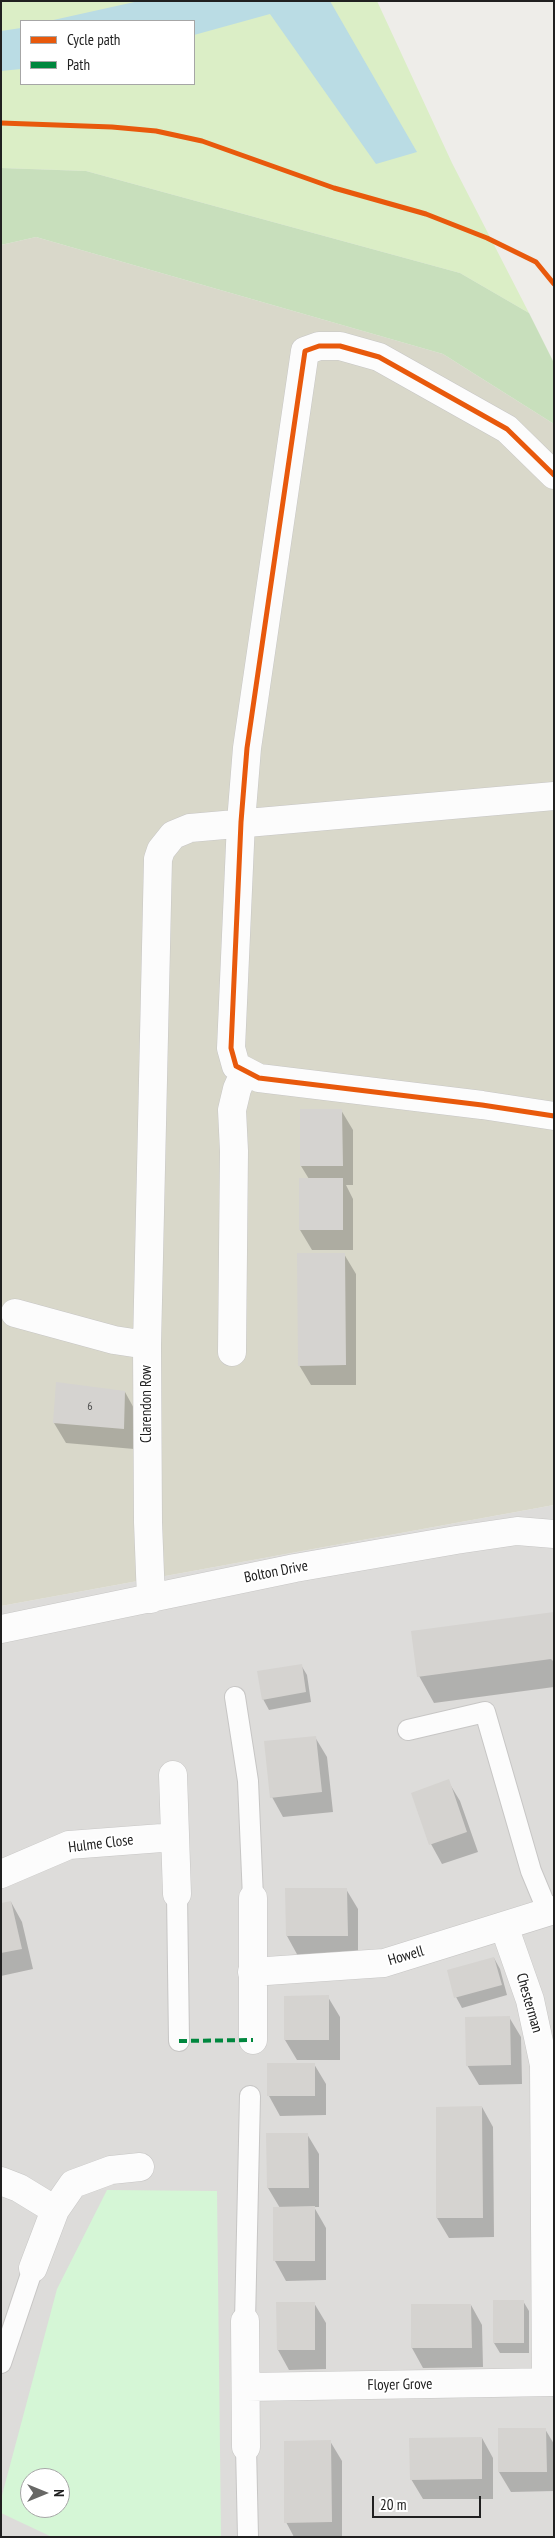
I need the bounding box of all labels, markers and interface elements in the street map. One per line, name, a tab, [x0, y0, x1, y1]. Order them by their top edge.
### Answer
legend	[20, 20, 195, 85]
text: Cycle path	[67, 30, 120, 49]
text: Path	[67, 55, 90, 74]
street label: Clarendon Row	[138, 1365, 156, 1443]
house number: 6	[87, 1400, 93, 1414]
street label: Bolton Drive	[243, 1557, 309, 1587]
street label: Hulme Close	[67, 1831, 135, 1857]
street label: Howell	[386, 1942, 426, 1970]
street label: Chesterman	[512, 1971, 546, 2035]
street label: Floyer Grove	[367, 2375, 433, 2395]
north arrow	[20, 2468, 70, 2518]
scale bar	[375, 2486, 484, 2518]
text: N	[50, 2489, 68, 2497]
text: 20 m	[380, 2495, 406, 2514]

